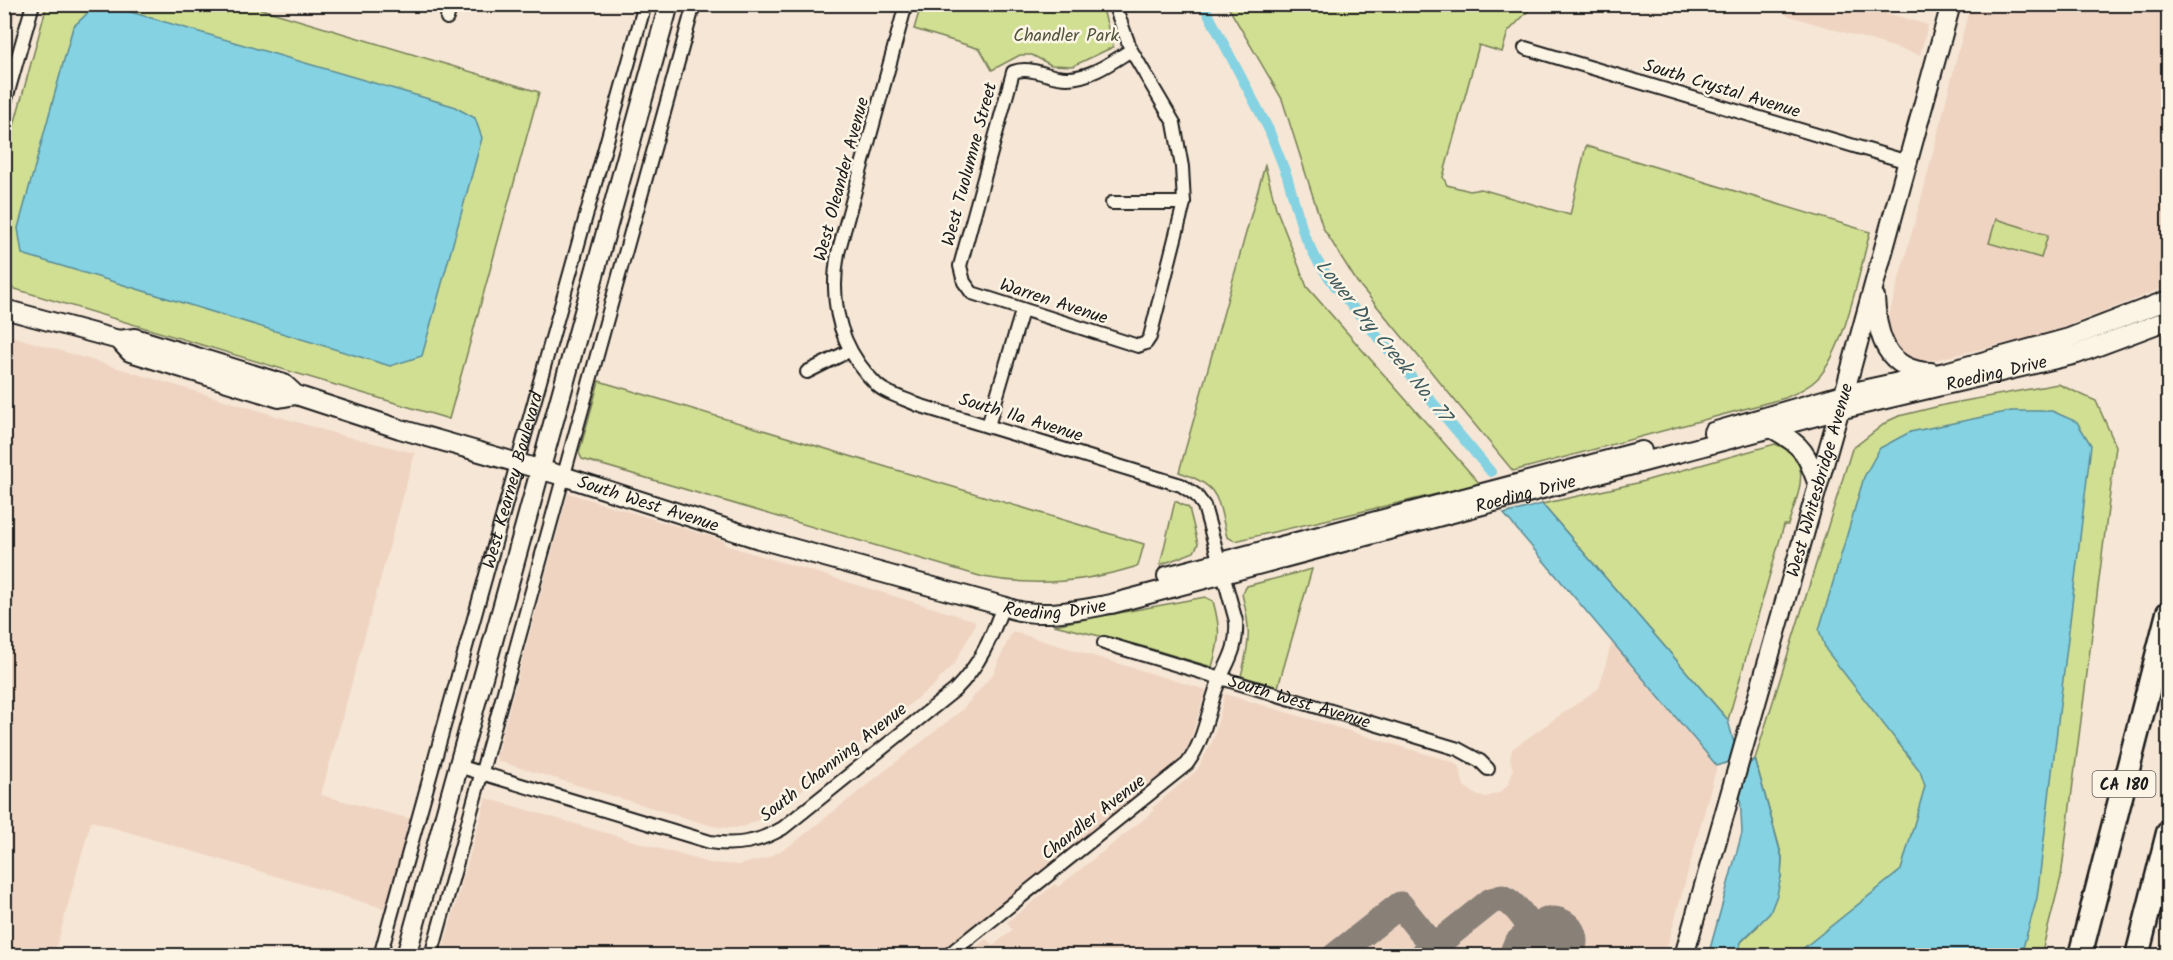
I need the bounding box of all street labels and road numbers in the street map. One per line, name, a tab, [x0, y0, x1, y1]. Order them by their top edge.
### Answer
street label: South Crystal Avenue	[1639, 52, 1804, 127]
street label: West Tuolumne Street	[935, 78, 1007, 249]
street label: West Oleander Avenue	[807, 94, 878, 265]
street label: Warren Avenue	[996, 271, 1111, 334]
street label: Roeding Drive	[1943, 349, 2050, 400]
street label: West Whitesbridge Avenue	[1780, 380, 1862, 581]
street label: South Ila Avenue	[955, 386, 1086, 451]
street label: West Kearney Boulevard	[475, 388, 553, 572]
street label: South West Avenue	[573, 468, 722, 541]
street label: Roeding Drive	[1472, 468, 1579, 522]
street label: Roeding Drive	[999, 592, 1109, 629]
street label: South West Avenue	[1224, 668, 1374, 738]
street label: South Channing Avenue	[754, 696, 914, 830]
street label: Chandler Avenue	[1035, 768, 1153, 868]
road number: CA 180	[2092, 771, 2156, 797]

